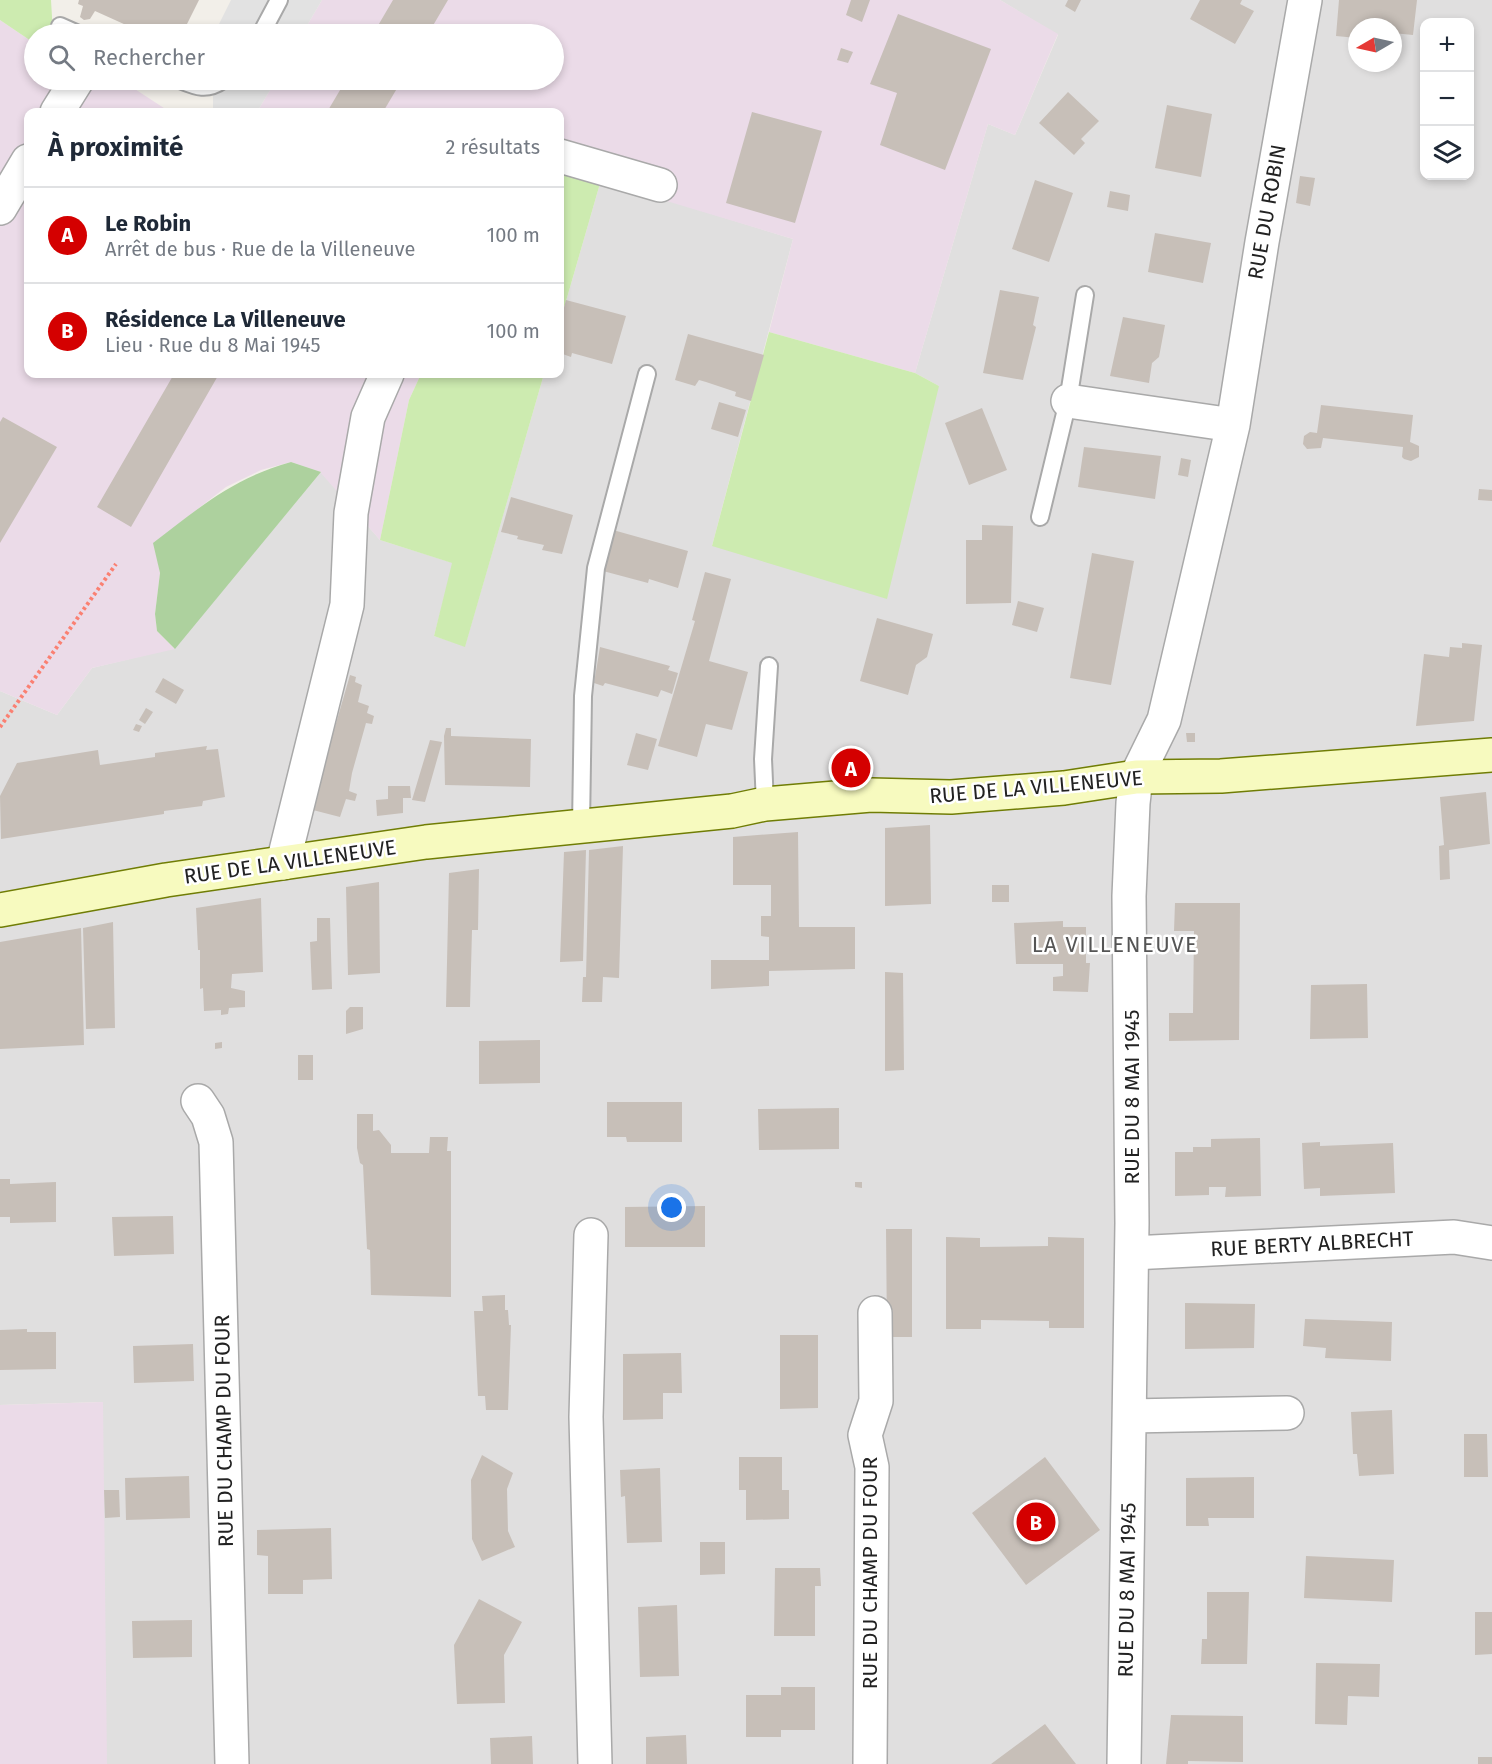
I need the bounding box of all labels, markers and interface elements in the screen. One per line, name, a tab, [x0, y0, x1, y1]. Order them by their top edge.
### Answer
north arrow	[1348, 18, 1402, 72]
map controls	[1420, 18, 1474, 180]
button: +	[1420, 18, 1474, 72]
search box	[24, 24, 564, 90]
icon: search	[45, 41, 78, 74]
text: Rechercher	[93, 44, 205, 71]
button: −	[1420, 72, 1474, 126]
button: layers	[1420, 126, 1474, 180]
text: À proximité	[48, 132, 183, 163]
text: 2 résultats	[445, 135, 540, 159]
street label: RUE DU ROBIN	[1242, 142, 1292, 282]
text: Le Robin	[105, 210, 191, 237]
text: A	[62, 223, 73, 247]
text: 100 m	[487, 223, 540, 247]
text: Arrêt de bus · Rue de la Villeneuve	[105, 237, 415, 261]
text: Résidence La Villeneuve	[105, 306, 346, 333]
text: B	[61, 319, 74, 343]
text: 100 m	[487, 319, 540, 343]
text: Lieu · Rue du 8 Mai 1945	[105, 333, 321, 357]
pin: A	[832, 746, 870, 790]
street label: RUE DE LA VILLENEUVE	[928, 765, 1144, 809]
street label: RUE DE LA VILLENEUVE	[182, 834, 398, 890]
district label: LA VILLENEUVE	[1032, 931, 1198, 958]
street label: RUE DU 8 MAI 1945	[1119, 1010, 1145, 1184]
your location	[657, 1193, 686, 1222]
street label: RUE BERTY ALBRECHT	[1210, 1226, 1414, 1262]
street label: RUE DU CHAMP DU FOUR	[209, 1314, 239, 1547]
street label: RUE DU CHAMP DU FOUR	[857, 1456, 883, 1689]
pin: B	[1016, 1500, 1056, 1544]
street label: RUE DU 8 MAI 1945	[1112, 1502, 1142, 1678]

